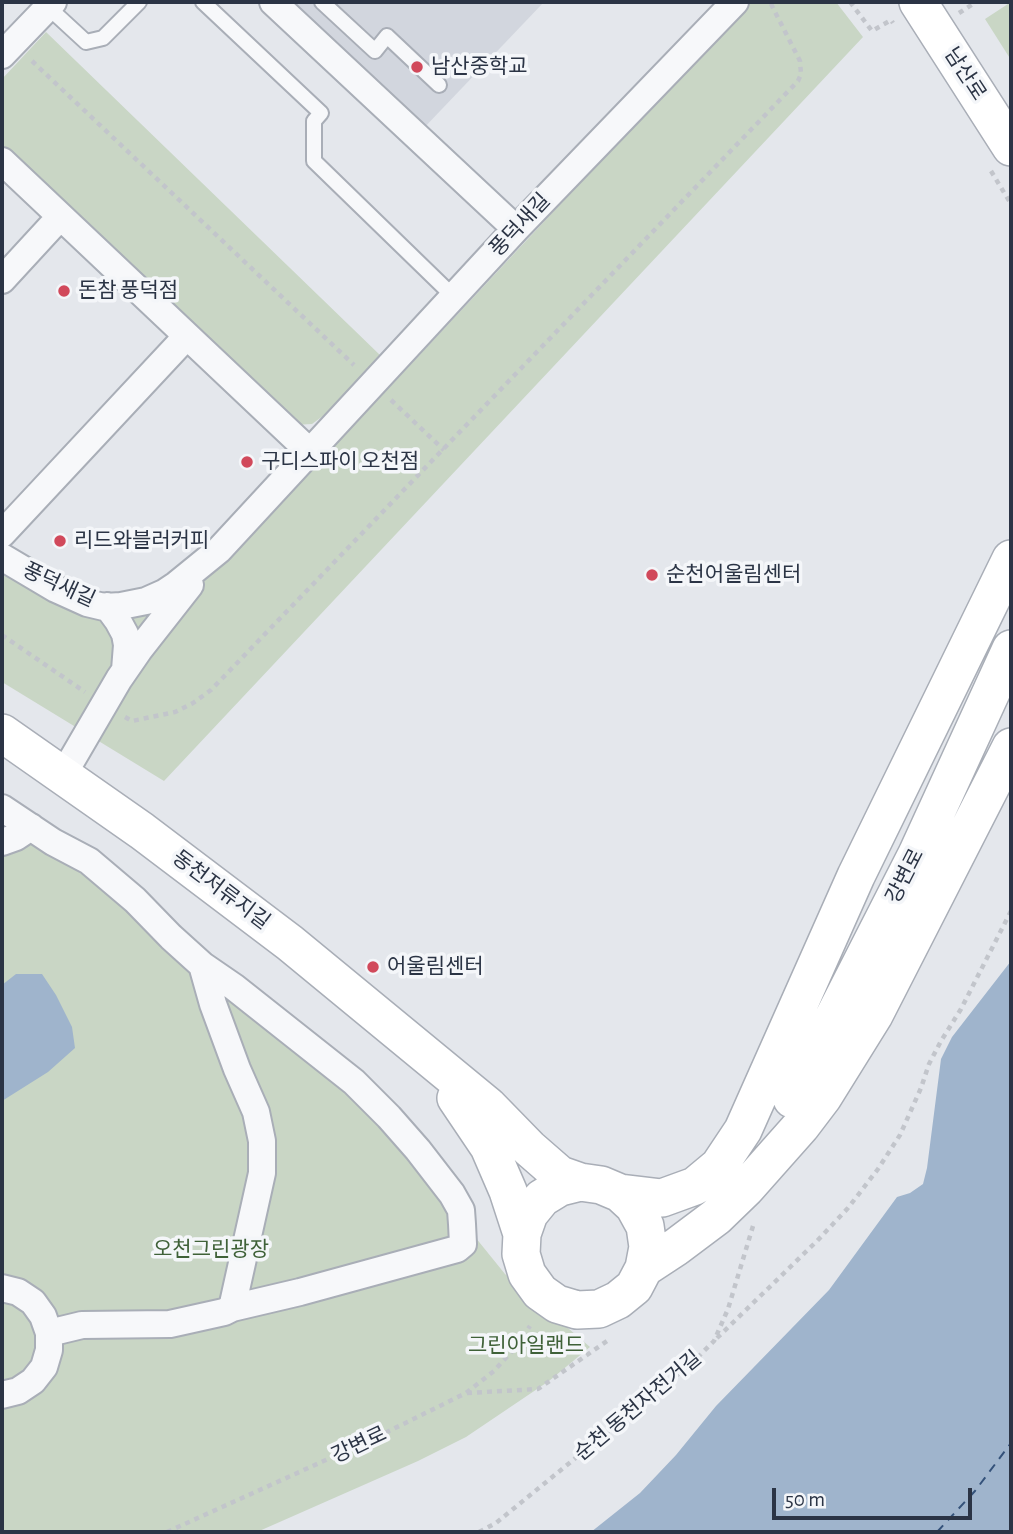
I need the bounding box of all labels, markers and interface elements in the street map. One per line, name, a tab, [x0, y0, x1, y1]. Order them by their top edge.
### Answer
street label: 남산로	[939, 43, 991, 105]
place label: 남산중학교	[431, 54, 528, 80]
marker: 남산중학교	[409, 59, 425, 75]
street label: 풍덕새길	[484, 188, 556, 262]
place label: 돈참 풍덕점	[78, 278, 178, 304]
marker: 돈참 풍덕점	[56, 283, 72, 299]
place label: 구디스파이 오천점	[261, 449, 419, 475]
marker: 구디스파이 오천점	[239, 454, 255, 470]
place label: 리드와블러커피	[74, 528, 209, 554]
marker: 리드와블러커피	[52, 533, 68, 549]
street label: 풍덕새길	[19, 557, 99, 613]
place label: 순천어울림센터	[666, 562, 801, 588]
marker: 순천어울림센터	[644, 567, 660, 583]
street label: 강변로	[881, 844, 929, 908]
street label: 동천저류지길	[167, 845, 275, 935]
place label: 어울림센터	[387, 954, 484, 980]
marker: 어울림센터	[365, 959, 381, 975]
park label: 오천그린광장	[153, 1237, 269, 1263]
park label: 그린아일랜드	[468, 1333, 584, 1359]
street label: 순천 동천자전거길	[569, 1346, 707, 1466]
street label: 강변로	[327, 1421, 391, 1469]
scale bar	[775, 1474, 974, 1518]
text: 50 m	[785, 1489, 825, 1510]

